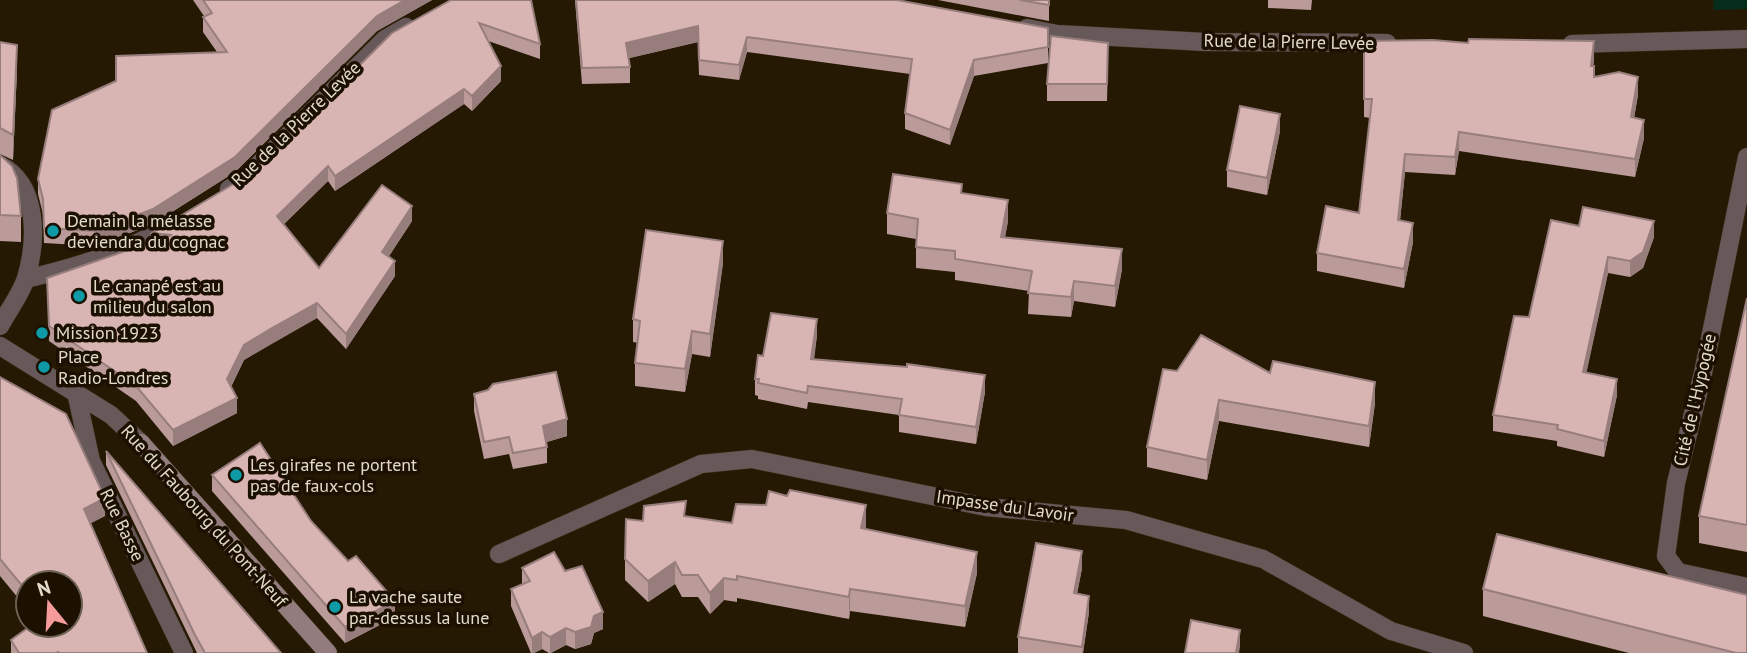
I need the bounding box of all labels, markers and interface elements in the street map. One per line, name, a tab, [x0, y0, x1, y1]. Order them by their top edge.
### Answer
street label: Rue de la Pierre Levée	[1204, 29, 1374, 54]
street label: Rue de la Pierre Levée	[226, 56, 365, 191]
place label: Demain la mélasse deviendra du cognac	[67, 209, 226, 253]
marker: Demain la mélasse deviendra du cognac	[45, 223, 61, 239]
place label: Le canapé est au milieu du salon	[93, 274, 221, 318]
marker: Le canapé est au milieu du salon	[71, 288, 87, 304]
place label: Mission 1923	[56, 321, 159, 344]
marker: Mission 1923	[34, 325, 50, 341]
street label: Cité de l'Hypogée	[1668, 331, 1721, 468]
place label: Place Radio-Londres	[58, 345, 168, 389]
marker: Place Radio-Londres	[36, 359, 52, 375]
street label: Rue du Faubourg du Pont-Neuf	[116, 420, 293, 613]
place label: Les girafes ne portent pas de faux-cols	[250, 453, 417, 497]
marker: Les girafes ne portent pas de faux-cols	[228, 467, 244, 483]
street label: Impasse du Lavoir	[935, 484, 1075, 527]
street label: Rue Basse	[95, 485, 150, 565]
north arrow	[14, 569, 84, 639]
text: N	[34, 574, 53, 601]
place label: La vache saute par-dessus la lune	[349, 585, 489, 629]
marker: La vache saute par-dessus la lune	[327, 599, 343, 615]

